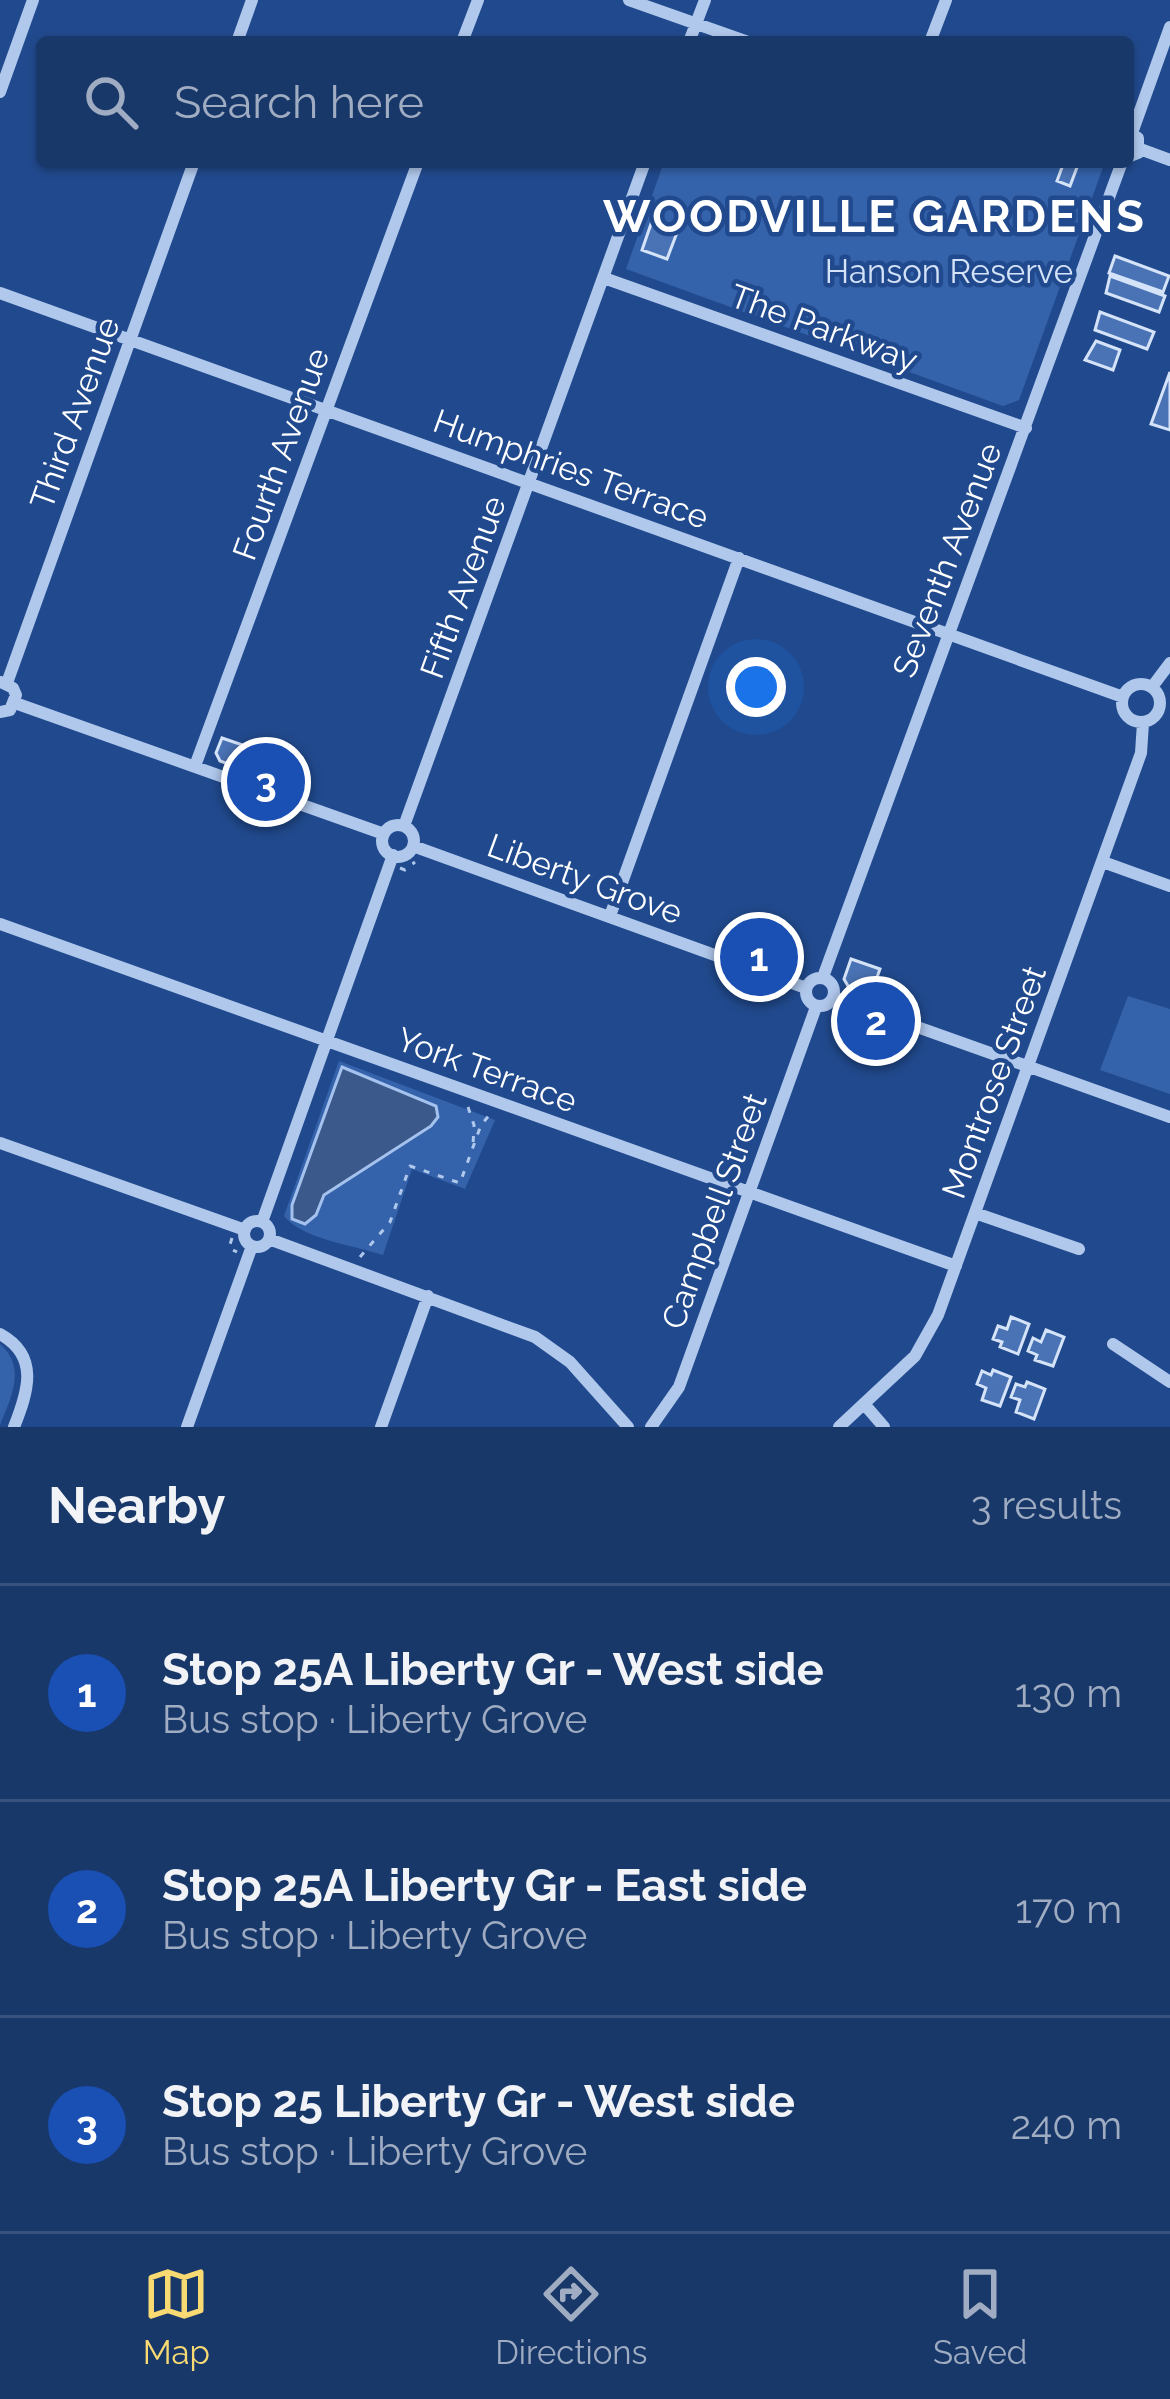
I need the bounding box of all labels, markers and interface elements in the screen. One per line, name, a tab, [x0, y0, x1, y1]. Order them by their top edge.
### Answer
search box	[36, 36, 1134, 168]
icon: search	[78, 69, 144, 135]
text: Search here	[174, 76, 424, 129]
district label: WOODVILLE GARDENS	[603, 190, 1147, 243]
park label: Hanson Reserve	[825, 252, 1073, 291]
street label: The Parkway	[725, 276, 923, 380]
street label: Third Avenue	[22, 312, 128, 514]
street label: Fourth Avenue	[225, 343, 337, 565]
street label: Humphries Terrace	[428, 401, 714, 537]
street label: Seventh Avenue	[884, 437, 1010, 683]
street label: Fifth Avenue	[412, 491, 514, 683]
your location	[726, 657, 786, 717]
pin: 3	[227, 737, 305, 827]
street label: Liberty Grove	[482, 826, 688, 932]
pin: 1	[720, 912, 798, 1002]
street label: Montrose Street	[934, 961, 1054, 1203]
pin: 2	[837, 976, 915, 1066]
street label: York Terrace	[392, 1019, 582, 1121]
street label: Campbell Street	[653, 1088, 775, 1334]
text: Nearby	[48, 1475, 225, 1535]
text: 3 results	[971, 1482, 1122, 1528]
text: Stop 25A Liberty Gr - West side	[162, 1643, 824, 1696]
text: 1	[77, 1670, 97, 1716]
text: 130 m	[1015, 1670, 1122, 1716]
text: Bus stop · Liberty Grove	[162, 1696, 587, 1742]
text: Stop 25A Liberty Gr - East side	[162, 1859, 807, 1912]
text: 2	[76, 1886, 98, 1932]
text: 170 m	[1015, 1886, 1122, 1932]
text: Bus stop · Liberty Grove	[162, 1912, 587, 1958]
text: Stop 25 Liberty Gr - West side	[162, 2075, 795, 2128]
text: 3	[76, 2102, 98, 2148]
text: 240 m	[1011, 2102, 1122, 2148]
text: Bus stop · Liberty Grove	[162, 2128, 587, 2174]
tab: Map	[143, 2261, 210, 2372]
tab: Directions	[495, 2261, 648, 2372]
tab: Saved	[933, 2261, 1027, 2372]

